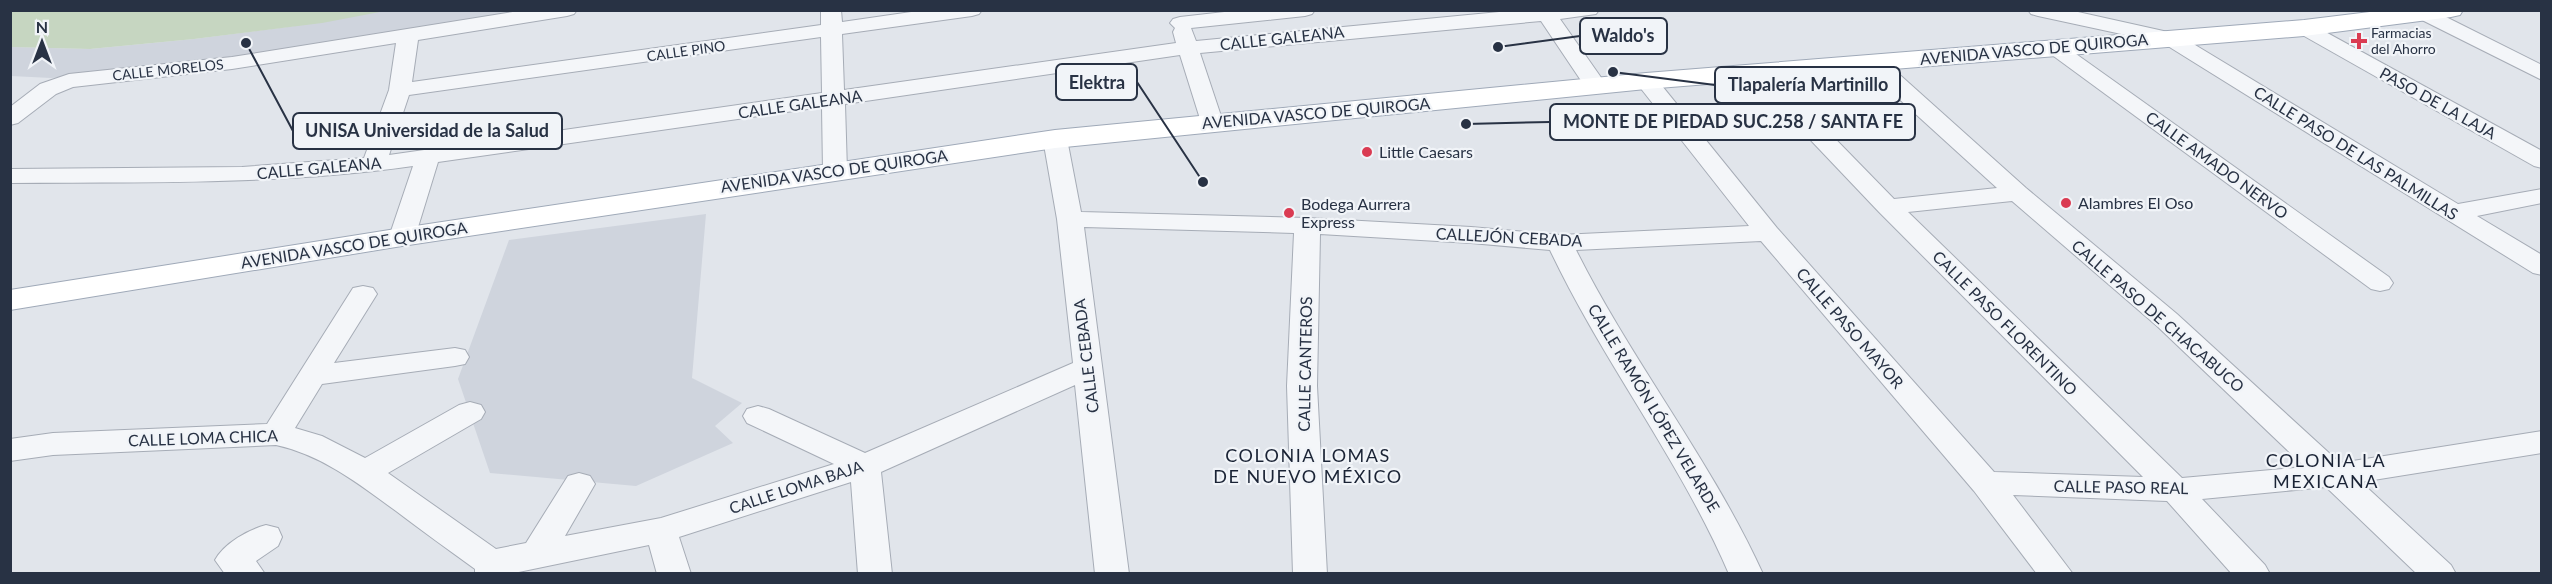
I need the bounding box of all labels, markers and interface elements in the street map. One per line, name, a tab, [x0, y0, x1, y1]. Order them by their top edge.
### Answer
north arrow	[12, 12, 72, 72]
text: N	[36, 17, 48, 36]
callout: Waldo's	[1580, 18, 1667, 54]
street label: CALLE GALEANA	[1219, 22, 1345, 53]
text: Waldo's	[1591, 24, 1655, 46]
place label: Farmacias del Ahorro	[2371, 24, 2436, 57]
street label: AVENIDA VASCO DE QUIROGA	[1919, 29, 2149, 68]
marker: Farmacias del Ahorro	[2352, 34, 2366, 48]
street label: CALLE PINO	[646, 37, 726, 64]
street label: CALLE MORELOS	[112, 55, 224, 84]
street label: PASO DE LA LAJA	[2377, 63, 2500, 142]
callout: Elektra	[1056, 64, 1137, 100]
callout: Tlapalería Martinillo	[1715, 67, 1900, 103]
text: Elektra	[1069, 71, 1125, 93]
text: Tlapalería Martinillo	[1728, 73, 1888, 95]
street label: CALLE PASO DE LAS PALMILLAS	[2251, 82, 2462, 223]
street label: CALLE GALEANA	[737, 85, 863, 122]
street label: AVENIDA VASCO DE QUIROGA	[1201, 93, 1431, 132]
callout: MONTE DE PIEDAD SUC.258 / SANTA FE	[1550, 104, 1915, 140]
street label: CALLE AMADO NERVO	[2143, 107, 2292, 223]
text: MONTE DE PIEDAD SUC.258 / SANTA FE	[1563, 110, 1903, 132]
callout: UNISA Universidad de la Salud	[293, 113, 562, 149]
text: UNISA Universidad de la Salud	[305, 119, 549, 141]
place label: Little Caesars	[1379, 142, 1473, 161]
street label: AVENIDA VASCO DE QUIROGA	[719, 145, 949, 196]
marker: Little Caesars	[1360, 145, 1374, 159]
street label: CALLE GALEANA	[256, 153, 382, 182]
place label: Alambres El Oso	[2078, 193, 2193, 212]
place label: Bodega Aurrera Express	[1301, 194, 1411, 231]
marker: Alambres El Oso	[2059, 196, 2073, 210]
marker: Bodega Aurrera Express	[1282, 206, 1296, 220]
street label: AVENIDA VASCO DE QUIROGA	[239, 217, 469, 272]
street label: CALLEJÓN CEBADA	[1435, 223, 1583, 250]
street label: CALLE PASO DE CHACABUCO	[2068, 236, 2249, 396]
street label: CALLE PASO FLORENTINO	[1929, 246, 2082, 399]
street label: CALLE PASO MAYOR	[1793, 264, 1908, 392]
street label: CALLE CANTEROS	[1294, 296, 1315, 432]
street label: CALLE CEBADA	[1069, 298, 1102, 414]
street label: CALLE RAMÓN LÓPEZ VELARDE	[1585, 300, 1724, 515]
street label: CALLE LOMA CHICA	[128, 425, 278, 450]
district label: COLONIA LOMAS DE NUEVO MÉXICO	[1213, 444, 1403, 487]
district label: COLONIA LA MEXICANA	[2266, 449, 2386, 492]
street label: CALLE LOMA BAJA	[727, 456, 865, 517]
street label: CALLE PASO REAL	[2053, 476, 2189, 497]

